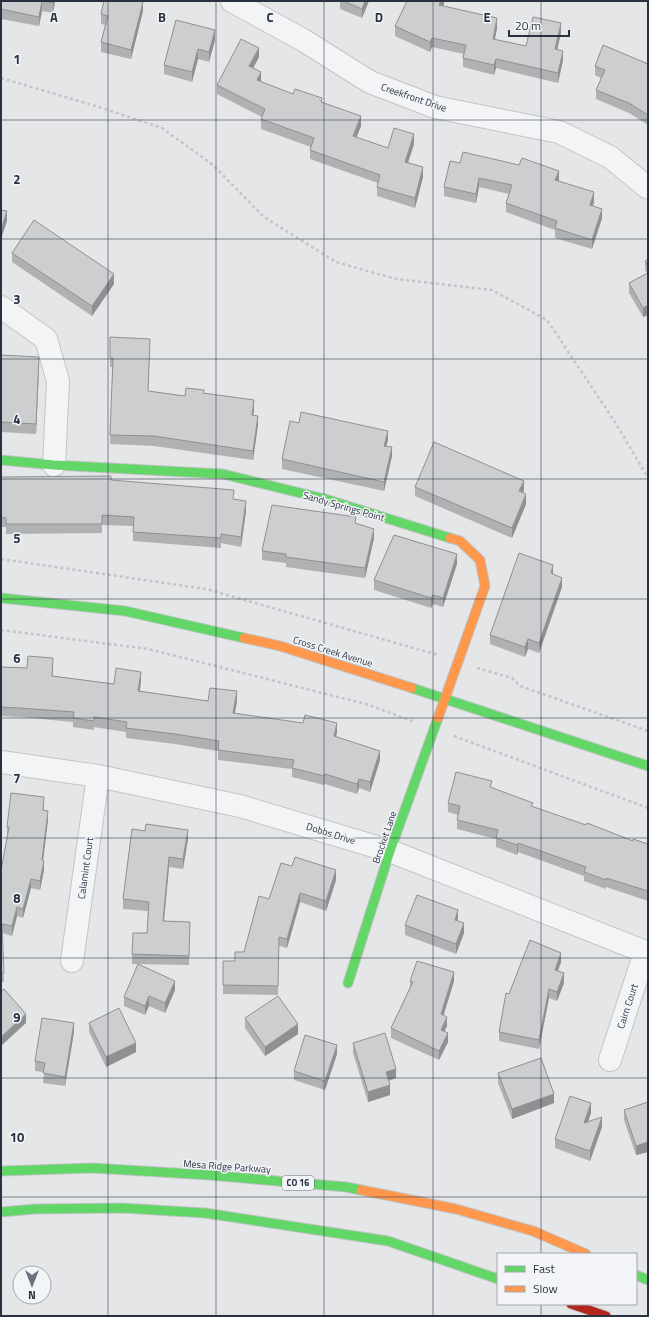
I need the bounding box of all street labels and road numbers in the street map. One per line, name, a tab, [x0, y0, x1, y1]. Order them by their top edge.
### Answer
street label: Creekfront Drive	[379, 79, 449, 116]
street label: Sandy Springs Point	[301, 488, 387, 525]
street label: Cross Creek Avenue	[291, 632, 375, 671]
street label: Brocket Lane	[368, 809, 400, 866]
street label: Dobbs Drive	[304, 819, 357, 848]
street label: Calamint Court	[74, 836, 97, 900]
street label: Cairn Court	[613, 981, 642, 1031]
street label: Mesa Ridge Parkway	[183, 1156, 271, 1177]
road number: CO 16	[282, 1176, 314, 1190]

